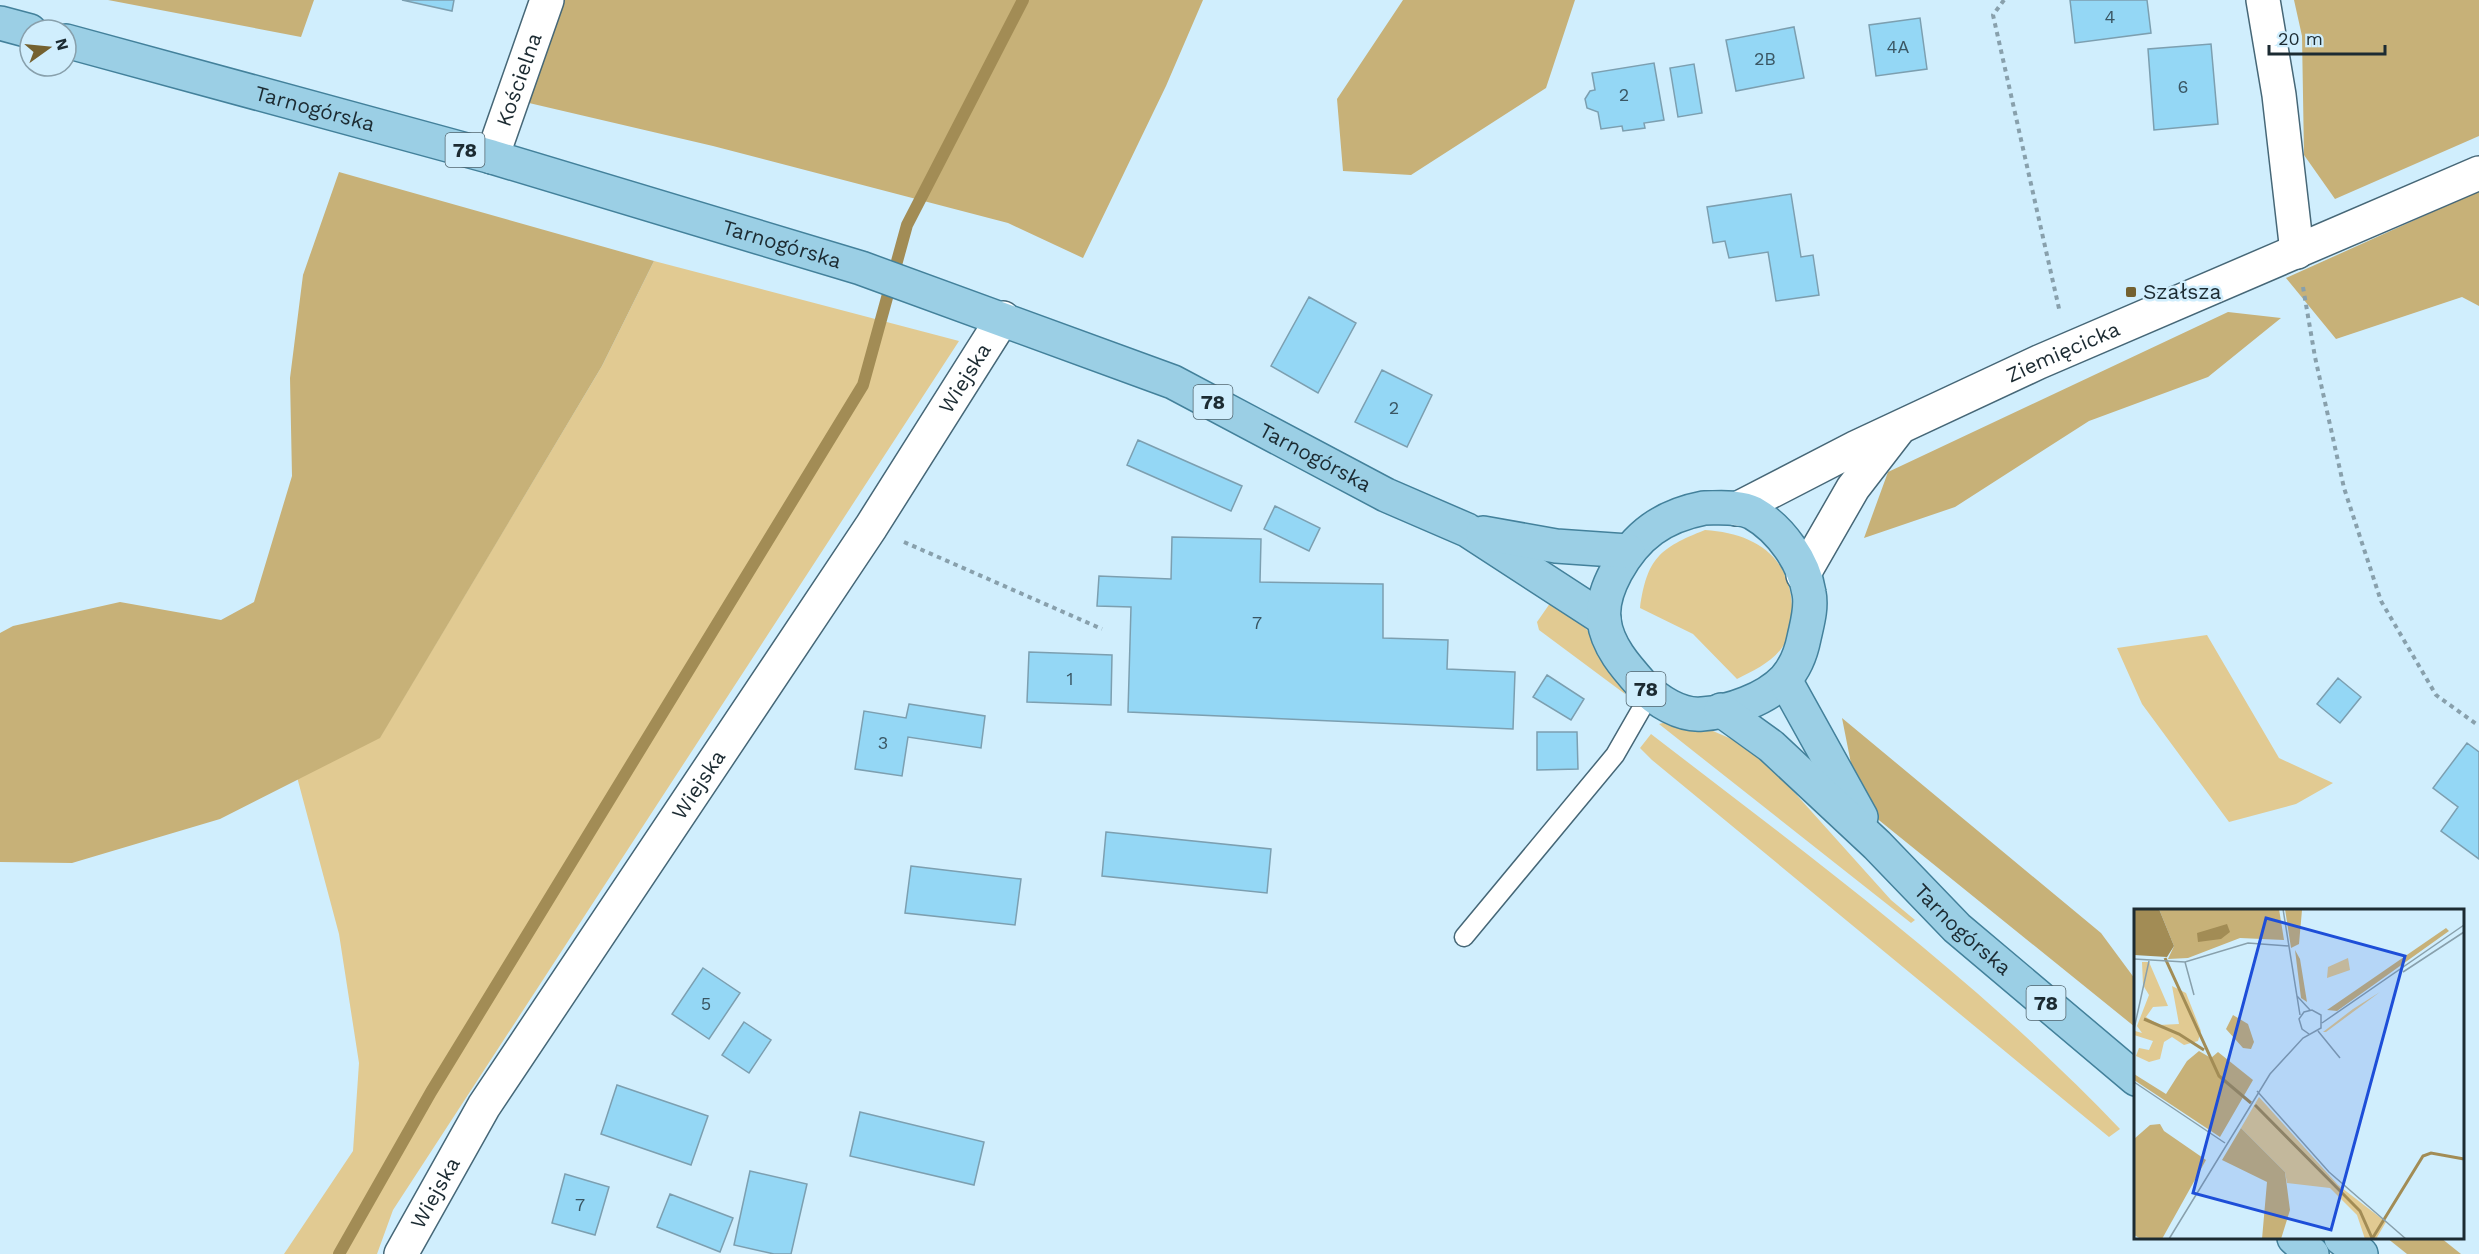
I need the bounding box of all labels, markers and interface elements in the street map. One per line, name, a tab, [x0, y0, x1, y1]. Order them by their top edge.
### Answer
house number: 4	[2105, 6, 2116, 27]
north arrow	[18, 18, 78, 78]
scale bar	[2269, 18, 2384, 56]
text: 20 m	[2278, 28, 2323, 49]
street label: Kościelna	[491, 29, 547, 130]
text: N	[51, 36, 73, 52]
house number: 4A	[1887, 36, 1910, 57]
house number: 2B	[1754, 48, 1776, 69]
house number: 6	[2178, 76, 2188, 97]
street label: Tarnogórska	[252, 80, 378, 137]
house number: 2	[1619, 84, 1629, 105]
road number: 78	[446, 133, 484, 167]
street label: Tarnogórska	[719, 214, 845, 273]
place label: Szałsza	[2143, 279, 2222, 304]
marker: Szałsza	[2124, 285, 2138, 299]
street label: Ziemięcicka	[2002, 316, 2124, 388]
street label: Wiejska	[933, 338, 996, 418]
road number: 78	[1194, 385, 1232, 419]
house number: 2	[1389, 397, 1399, 418]
street label: Tarnogórska	[1255, 417, 1376, 497]
house number: 7	[1252, 612, 1262, 633]
house number: 1	[1066, 668, 1074, 689]
road number: 78	[1626, 672, 1666, 706]
house number: 3	[878, 732, 888, 753]
street label: Wiejska	[666, 745, 730, 824]
street label: Tarnogórska	[1909, 878, 2016, 980]
inset map	[2134, 909, 2464, 1239]
road number: 78	[2026, 986, 2066, 1020]
house number: 5	[701, 993, 711, 1014]
street label: Wiejska	[405, 1152, 465, 1233]
house number: 7	[575, 1194, 585, 1215]

